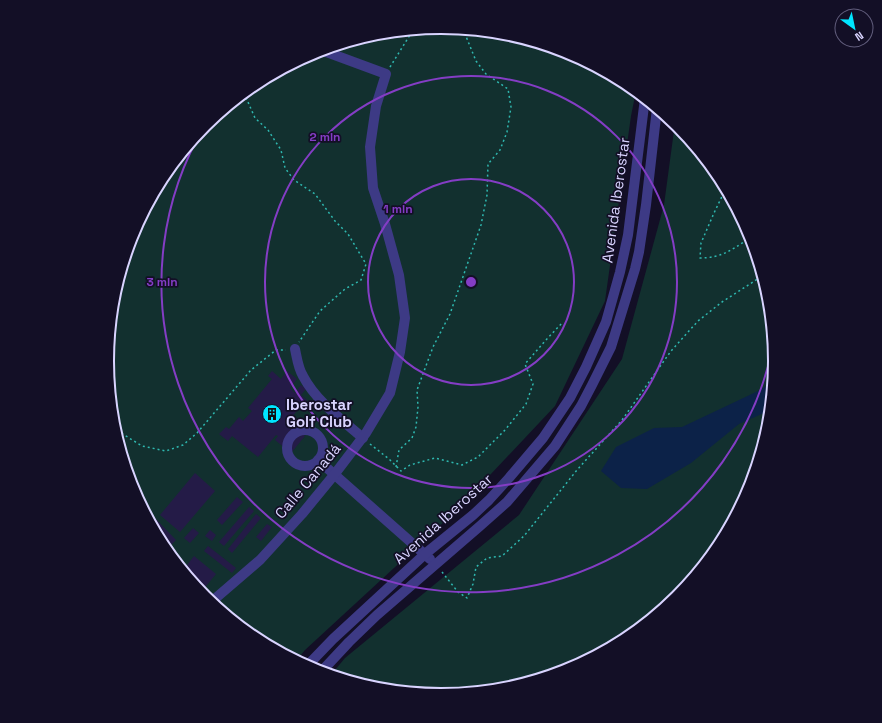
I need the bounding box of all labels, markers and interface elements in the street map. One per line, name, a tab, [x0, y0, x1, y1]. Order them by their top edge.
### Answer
north arrow	[834, 8, 874, 48]
text: N	[853, 29, 866, 44]
text: 2 min	[309, 129, 341, 145]
street label: Avenida Iberostar	[597, 136, 634, 264]
text: 1 min	[383, 201, 413, 217]
text: 3 min	[146, 274, 178, 290]
centre of rings	[464, 275, 478, 289]
place label: Iberostar Golf Club	[286, 395, 352, 431]
building icon: Iberostar Golf Club	[261, 403, 283, 425]
street label: Calle Canadá	[271, 439, 345, 522]
street label: Avenida Iberostar	[389, 469, 496, 568]

